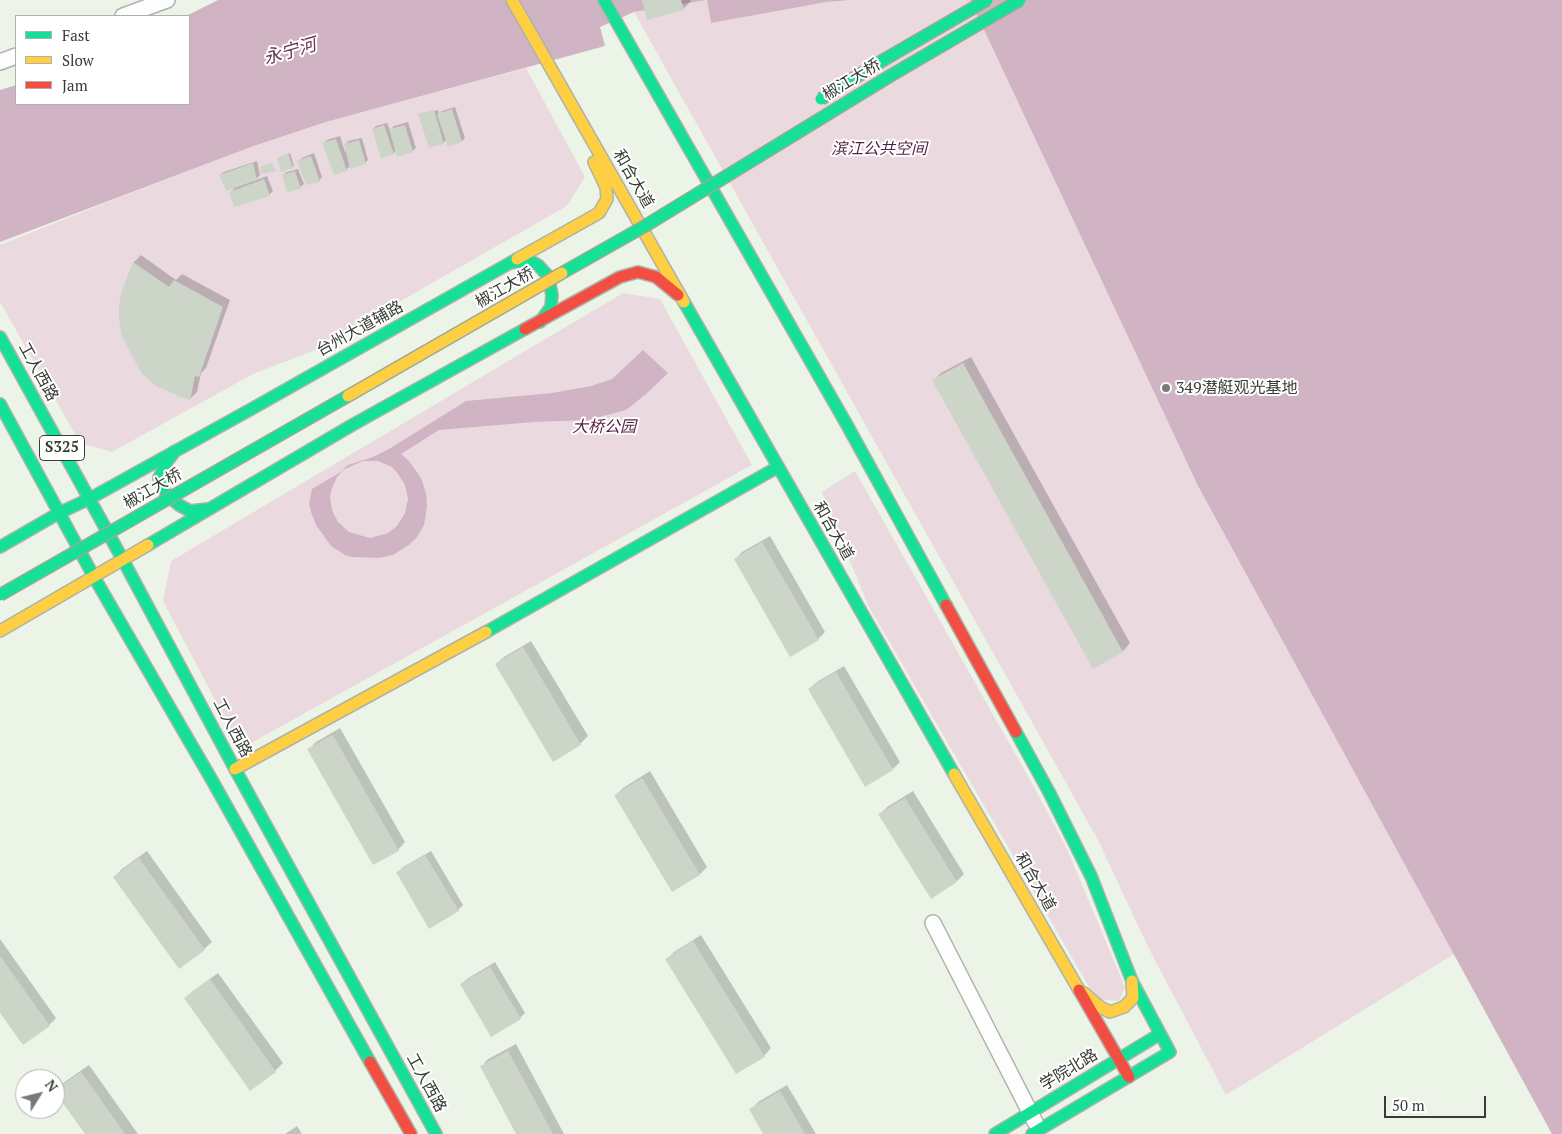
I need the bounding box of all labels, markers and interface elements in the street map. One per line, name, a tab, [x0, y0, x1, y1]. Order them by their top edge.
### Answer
legend	[15, 15, 190, 105]
text: Fast	[62, 25, 90, 45]
water label: 永宁河	[261, 34, 319, 70]
text: Slow	[62, 50, 94, 70]
street label: 椒江大桥	[820, 55, 884, 105]
text: Jam	[62, 75, 88, 95]
park label: 滨江公共空间	[831, 139, 927, 159]
street label: 和合大道	[609, 146, 657, 212]
street label: 椒江大桥	[472, 264, 538, 312]
street label: 台州大道辅路	[313, 297, 407, 361]
street label: 工人西路	[14, 339, 62, 405]
place label: 349潜艇观光基地	[1176, 378, 1298, 398]
marker: 349潜艇观光基地	[1160, 382, 1172, 394]
park label: 大桥公园	[572, 417, 636, 437]
road number: S325	[40, 436, 84, 460]
street label: 椒江大桥	[120, 465, 186, 513]
street label: 和合大道	[809, 498, 857, 564]
street label: 工人西路	[209, 695, 255, 761]
street label: 和合大道	[1011, 849, 1059, 915]
street label: 学院北路	[1037, 1045, 1101, 1095]
street label: 工人西路	[402, 1050, 450, 1116]
north arrow	[15, 1069, 65, 1119]
text: N	[41, 1076, 63, 1095]
scale bar	[1387, 1086, 1490, 1118]
text: 50 m	[1392, 1095, 1425, 1115]

